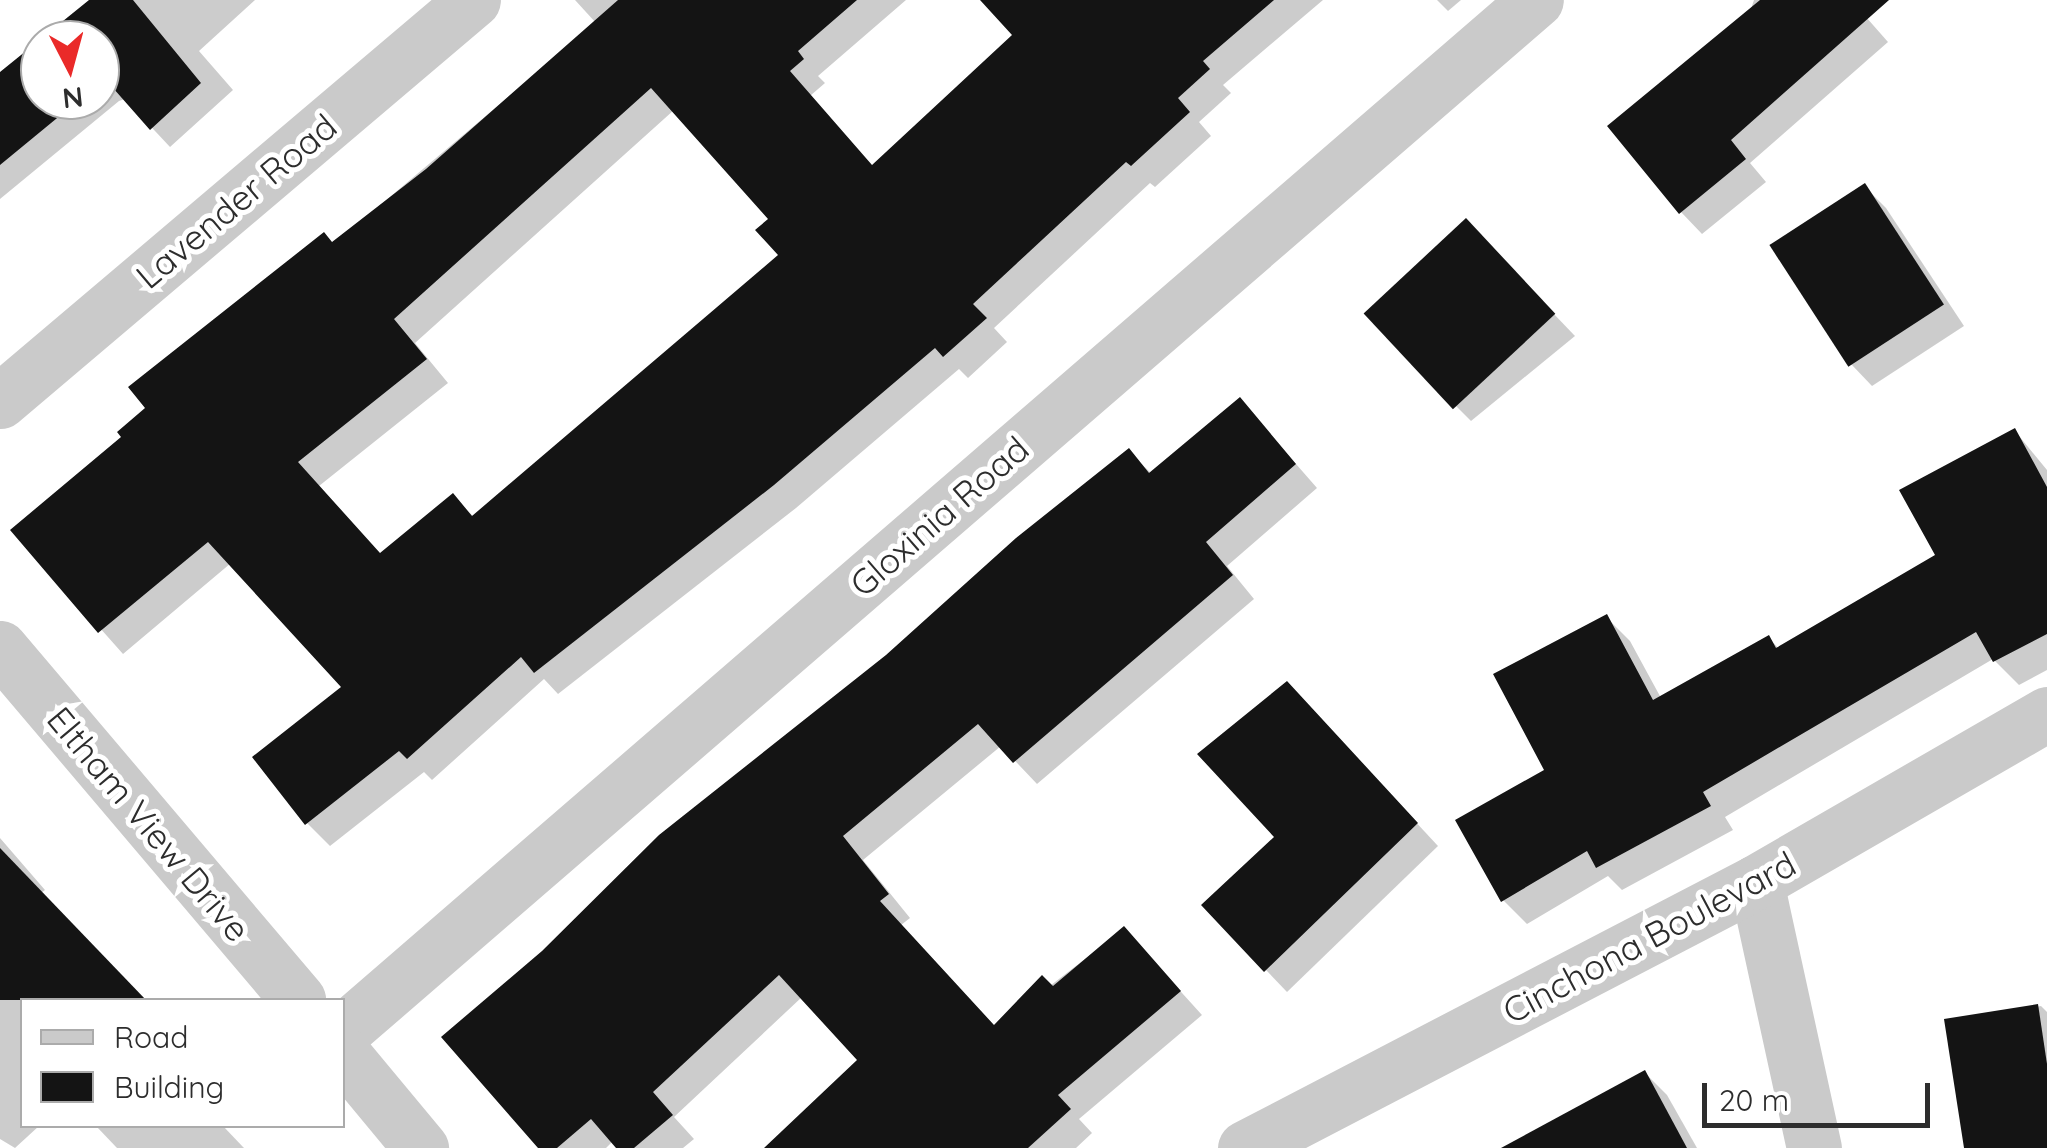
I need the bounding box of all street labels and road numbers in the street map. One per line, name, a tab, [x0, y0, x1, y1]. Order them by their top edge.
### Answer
street label: Lavender Road	[127, 105, 345, 297]
street label: Gloxinia Road	[841, 427, 1037, 605]
street label: Eltham View Drive	[39, 698, 259, 950]
street label: Cinchona Boulevard	[1495, 842, 1803, 1032]

